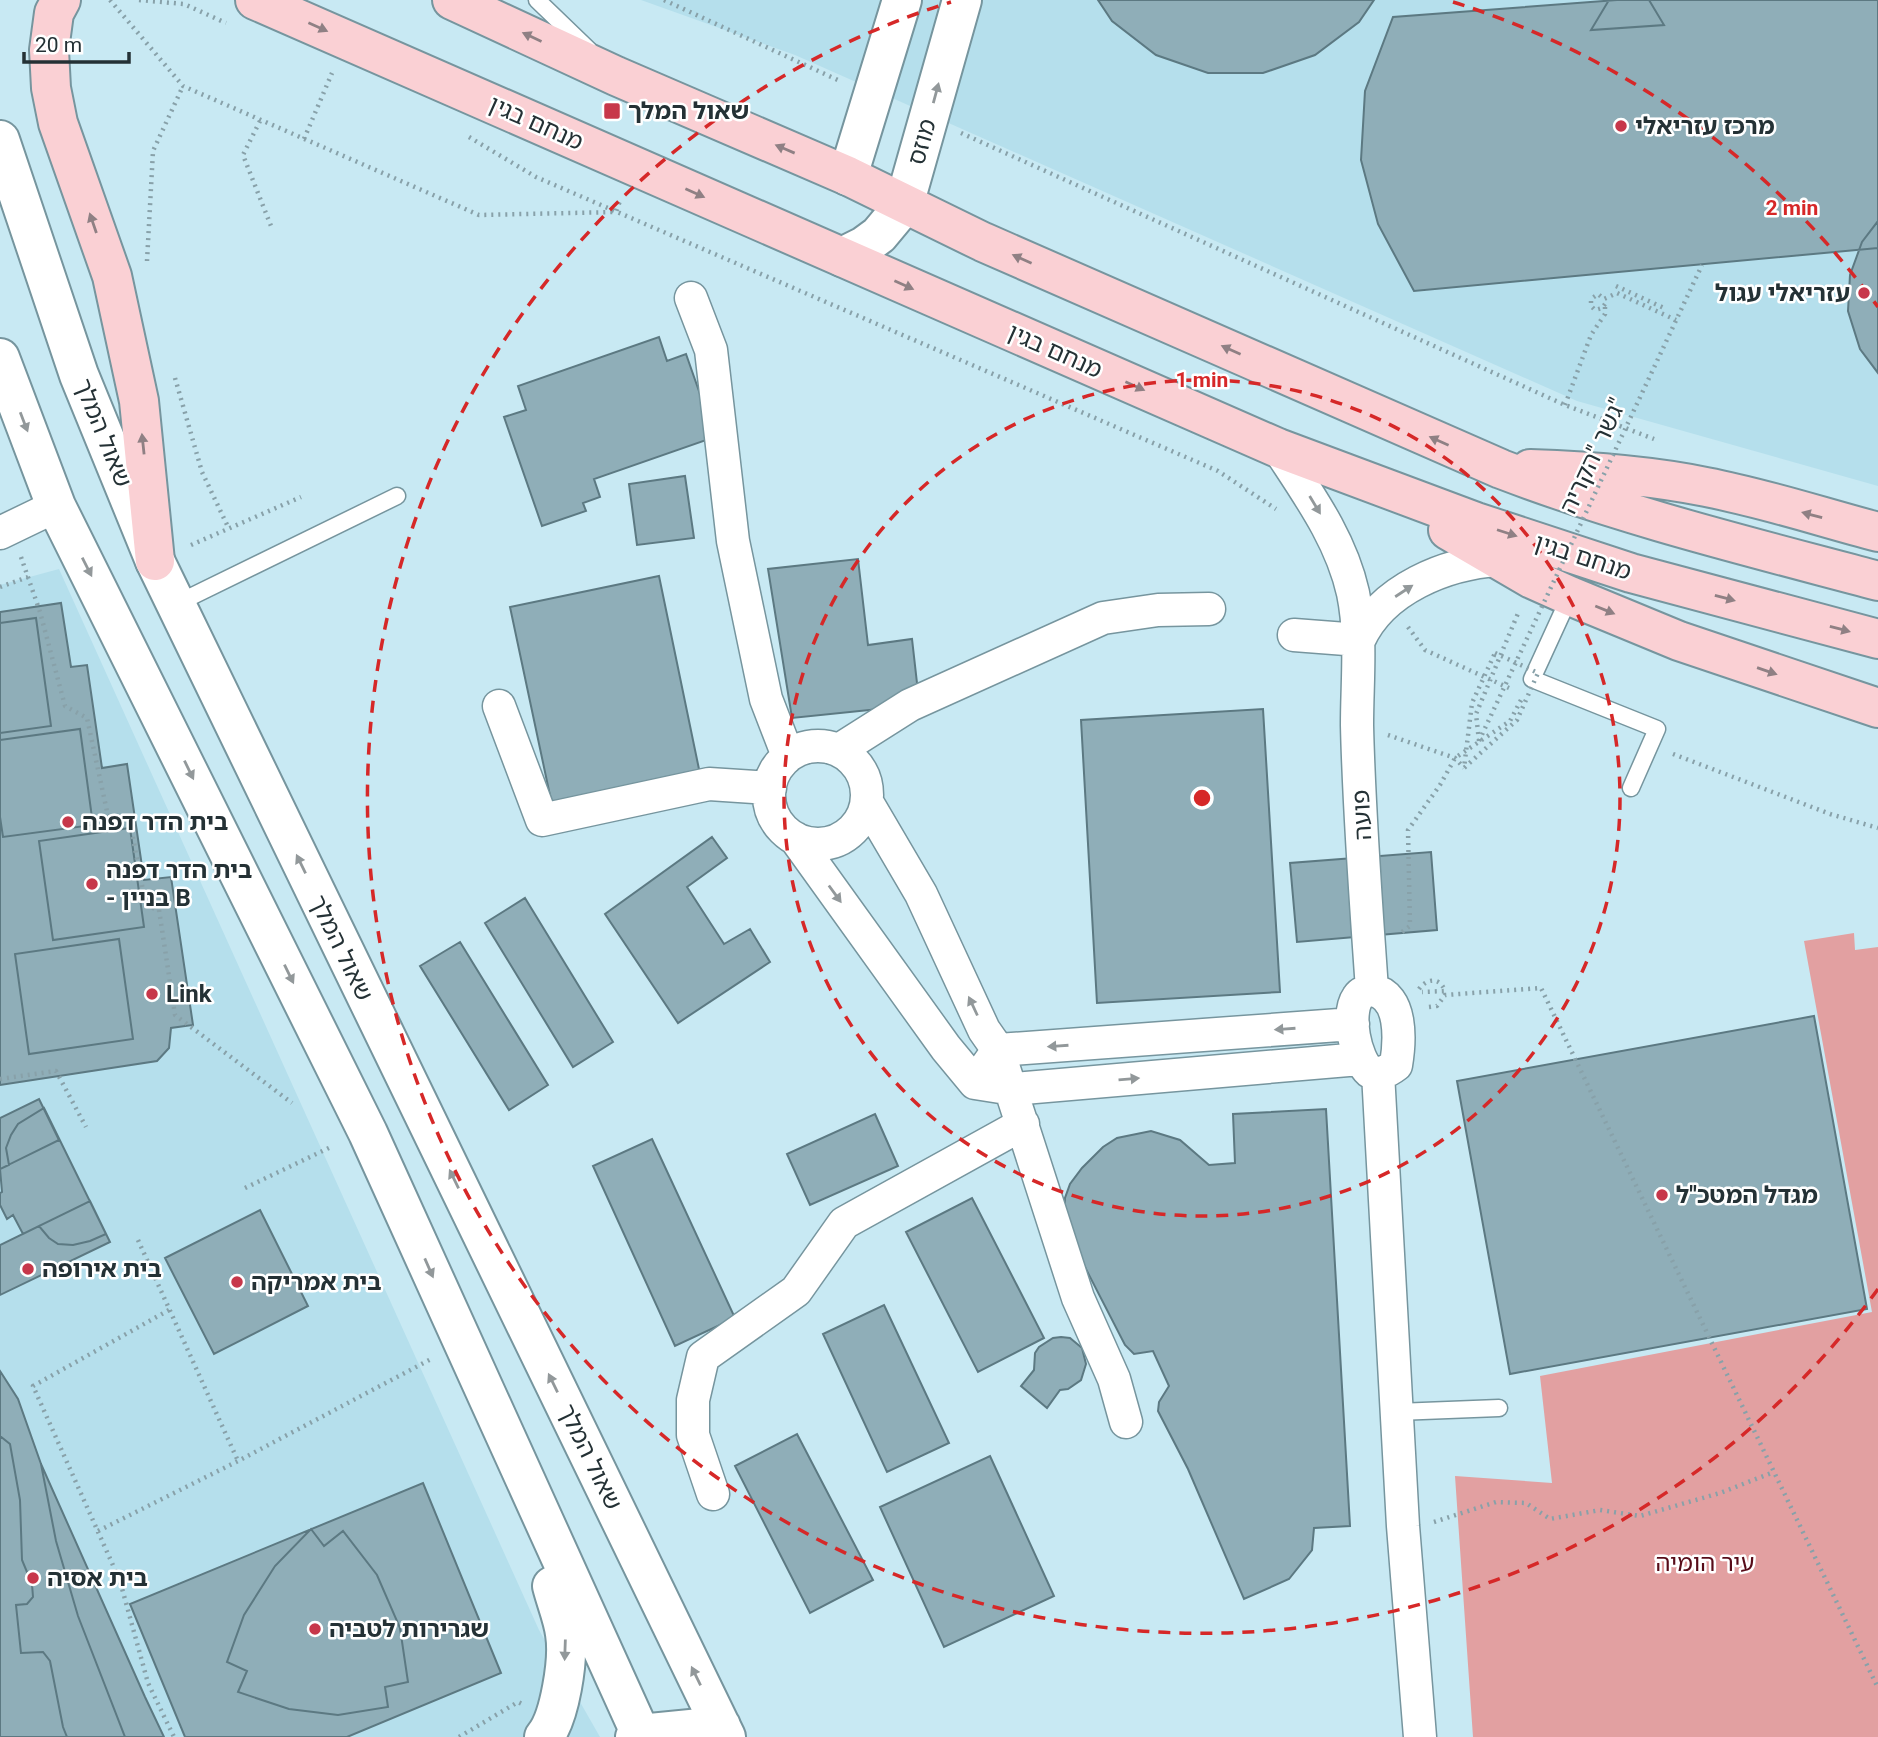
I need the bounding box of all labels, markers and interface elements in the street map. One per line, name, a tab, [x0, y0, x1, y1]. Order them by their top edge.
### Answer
scale bar	[24, 21, 130, 65]
one-way arrow	[308, 21, 328, 33]
one-way arrow	[521, 31, 542, 42]
text: 20 m	[35, 33, 82, 57]
one-way arrow	[932, 82, 942, 103]
street label: מנחם בגין	[485, 90, 587, 156]
place label: שאול המלך	[628, 97, 749, 125]
marker: שאול המלך	[602, 101, 622, 121]
place label: מרכז עזריאלי	[1635, 112, 1775, 140]
street label: מוזס	[902, 116, 942, 168]
marker: מרכז עזריאלי	[1613, 118, 1629, 134]
one-way arrow	[774, 144, 795, 155]
one-way arrow	[685, 187, 705, 199]
text: 2 min	[1766, 196, 1818, 220]
one-way arrow	[87, 212, 98, 233]
one-way arrow	[1012, 253, 1032, 265]
one-way arrow	[894, 279, 914, 291]
place label: עזריאלי עגול	[1715, 279, 1850, 307]
marker: עזריאלי עגול	[1856, 285, 1872, 301]
street label: מנחם בגין	[1004, 318, 1106, 384]
one-way arrow	[1220, 344, 1241, 355]
text: 1 min	[1176, 368, 1228, 392]
street label: שאול המלך	[69, 375, 137, 491]
one-way arrow	[1125, 380, 1145, 392]
street label: גשר "הקריה"	[1554, 394, 1632, 518]
one-way arrow	[19, 411, 30, 432]
one-way arrow	[137, 433, 148, 455]
one-way arrow	[1429, 435, 1449, 447]
one-way arrow	[1309, 496, 1321, 515]
one-way arrow	[1801, 509, 1822, 519]
one-way arrow	[1497, 528, 1518, 538]
street label: מנחם בגין	[1531, 528, 1635, 586]
one-way arrow	[80, 557, 92, 577]
one-way arrow	[1395, 585, 1414, 598]
one-way arrow	[1714, 593, 1736, 604]
one-way arrow	[1595, 605, 1616, 616]
one-way arrow	[1829, 624, 1851, 635]
one-way arrow	[1757, 666, 1778, 677]
one-way arrow	[183, 760, 195, 780]
centre of rings	[1190, 786, 1214, 810]
street label: פועה	[1347, 789, 1377, 841]
place label: בית הדר דפנה	[82, 808, 228, 836]
marker: בית הדר דפנה	[60, 814, 76, 830]
one-way arrow	[295, 854, 306, 874]
place label: בית הדר דפנה - בניין B	[106, 856, 252, 912]
marker: בית הדר דפנה - בניין B	[84, 876, 100, 892]
one-way arrow	[828, 885, 842, 903]
street label: שאול המלך	[303, 891, 379, 1005]
one-way arrow	[283, 964, 294, 984]
place label: Link	[166, 980, 213, 1008]
marker: Link	[144, 986, 160, 1002]
one-way arrow	[967, 996, 978, 1017]
one-way arrow	[1274, 1024, 1296, 1035]
one-way arrow	[1047, 1041, 1069, 1052]
one-way arrow	[1119, 1073, 1141, 1084]
one-way arrow	[448, 1169, 459, 1189]
place label: מגדל המטכ"ל	[1676, 1181, 1818, 1209]
marker: מגדל המטכ"ל	[1654, 1187, 1670, 1203]
place label: בית אירופה	[42, 1255, 162, 1283]
one-way arrow	[423, 1258, 435, 1278]
marker: בית אירופה	[20, 1261, 36, 1277]
place label: בית אמריקה	[251, 1268, 382, 1296]
marker: בית אמריקה	[229, 1274, 245, 1290]
one-way arrow	[548, 1373, 559, 1393]
street label: שאול המלך	[552, 1400, 628, 1514]
park label: עיר הומיה	[1655, 1549, 1755, 1577]
place label: בית אסיה	[47, 1564, 148, 1592]
marker: בית אסיה	[25, 1570, 41, 1586]
place label: שגרירות לטביה	[329, 1615, 489, 1643]
marker: שגרירות לטביה	[307, 1621, 323, 1637]
one-way arrow	[560, 1639, 571, 1661]
one-way arrow	[691, 1666, 702, 1686]

